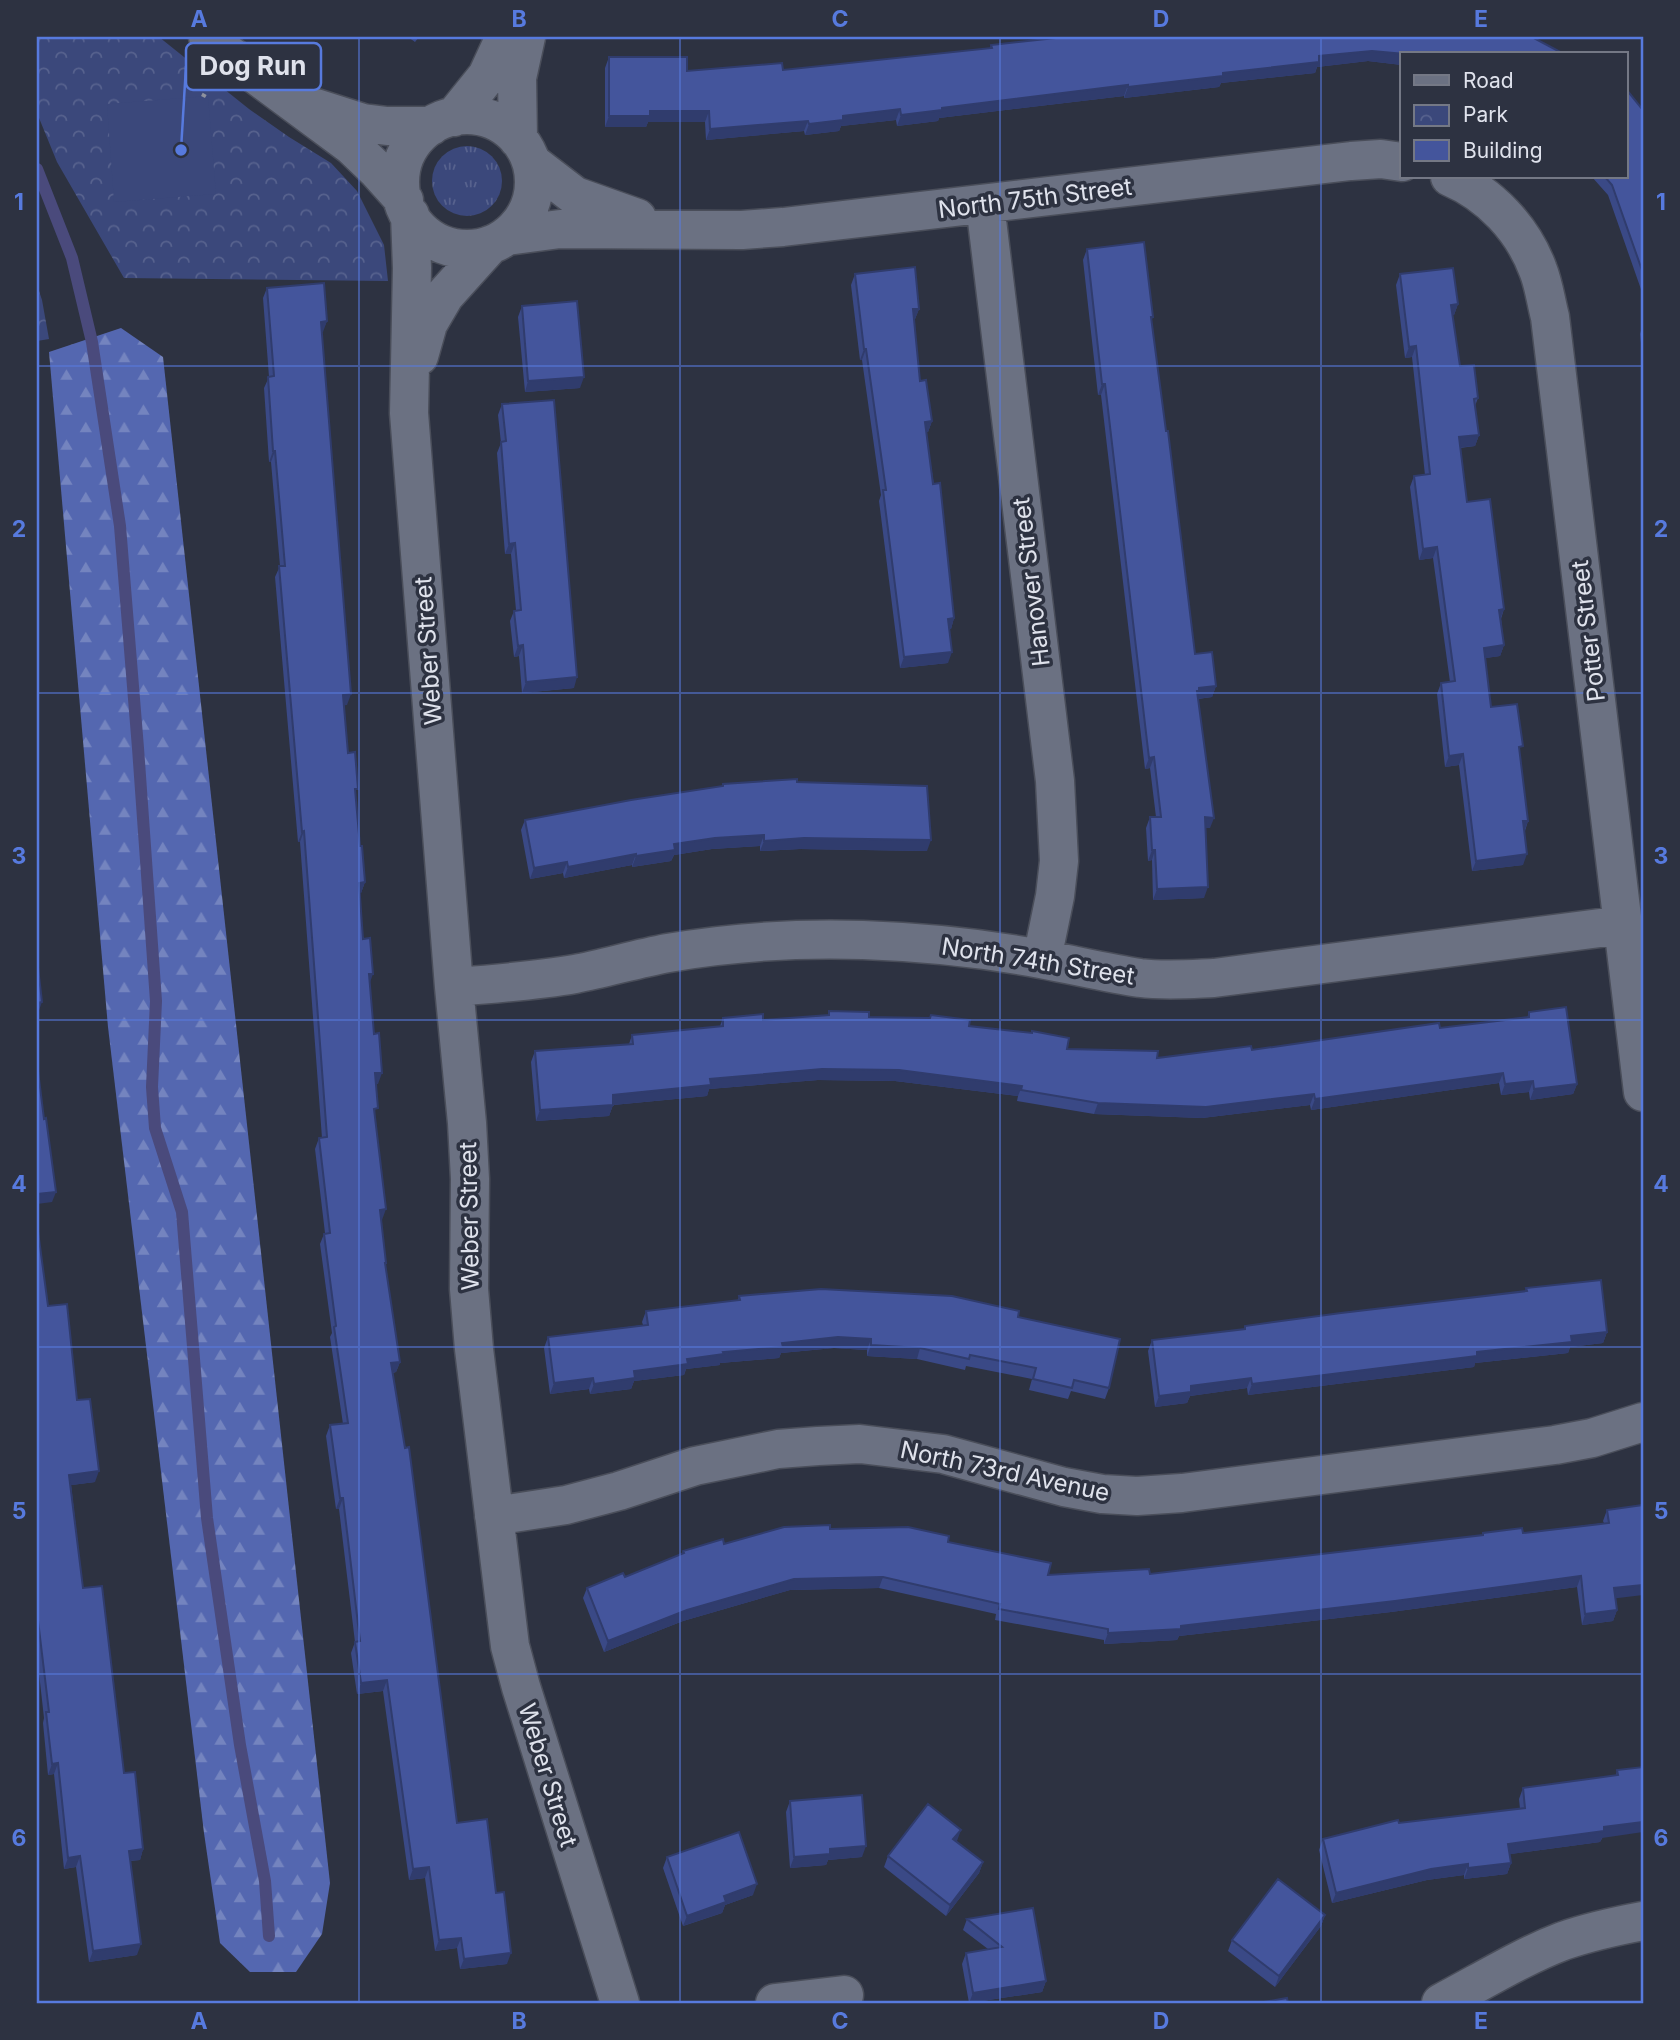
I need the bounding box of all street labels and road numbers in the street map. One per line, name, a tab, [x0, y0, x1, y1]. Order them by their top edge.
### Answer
street label: North 75th Street	[936, 172, 1134, 224]
street label: Hanover Street	[1006, 496, 1056, 668]
street label: Potter Street	[1565, 559, 1611, 703]
street label: Weber Street	[408, 576, 448, 726]
street label: North 74th Street	[939, 931, 1137, 991]
street label: Weber Street	[453, 1141, 485, 1291]
street label: North 73rd Avenue	[898, 1435, 1112, 1507]
street label: Weber Street	[512, 1700, 584, 1850]

